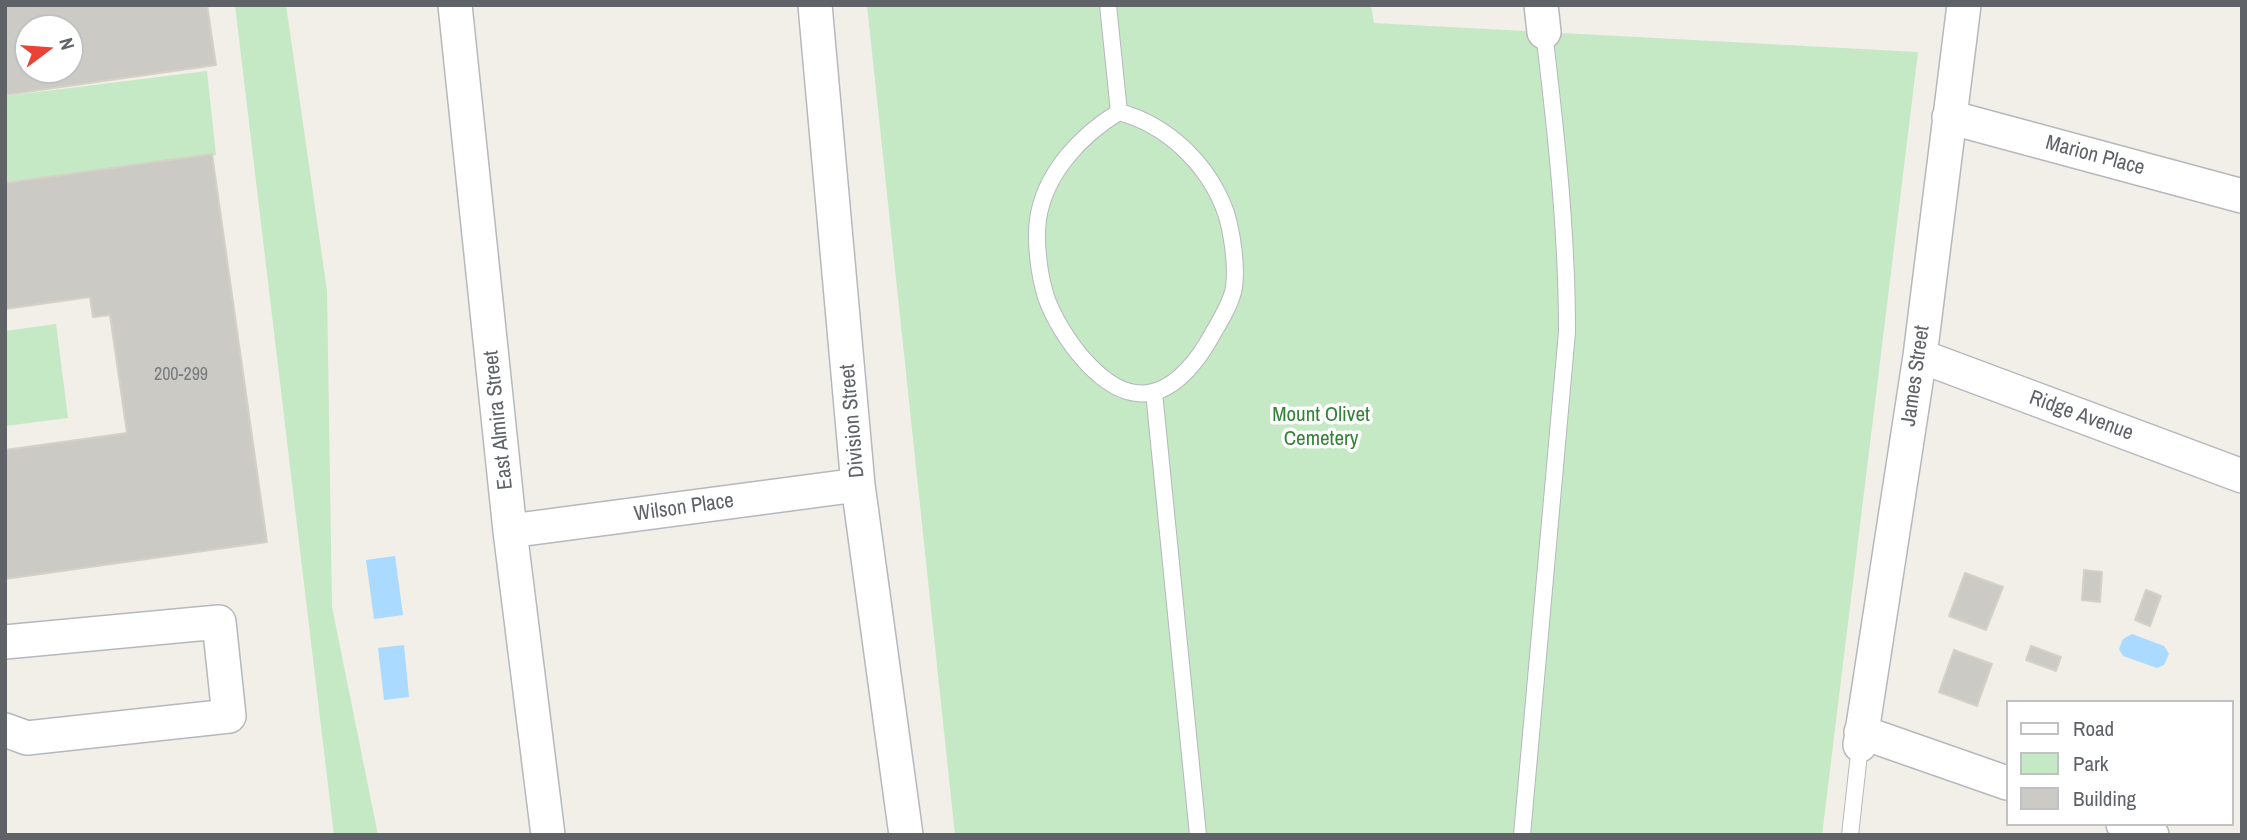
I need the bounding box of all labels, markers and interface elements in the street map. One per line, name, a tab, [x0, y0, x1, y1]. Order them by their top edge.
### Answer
north arrow	[14, 14, 84, 84]
text: N	[53, 35, 81, 53]
street label: Marion Place	[2043, 131, 2147, 181]
street label: James Street	[1896, 324, 1936, 428]
street label: East Almira Street	[479, 349, 519, 491]
street label: Division Street	[835, 363, 871, 479]
house number: 200-299	[154, 364, 208, 386]
street label: Ridge Avenue	[2026, 386, 2136, 446]
park label: Mount Olivet Cemetery	[1272, 402, 1370, 452]
street label: Wilson Place	[632, 489, 736, 527]
legend	[2006, 700, 2233, 826]
text: Road	[2073, 714, 2114, 743]
text: Park	[2073, 749, 2108, 778]
text: Building	[2073, 784, 2136, 813]

